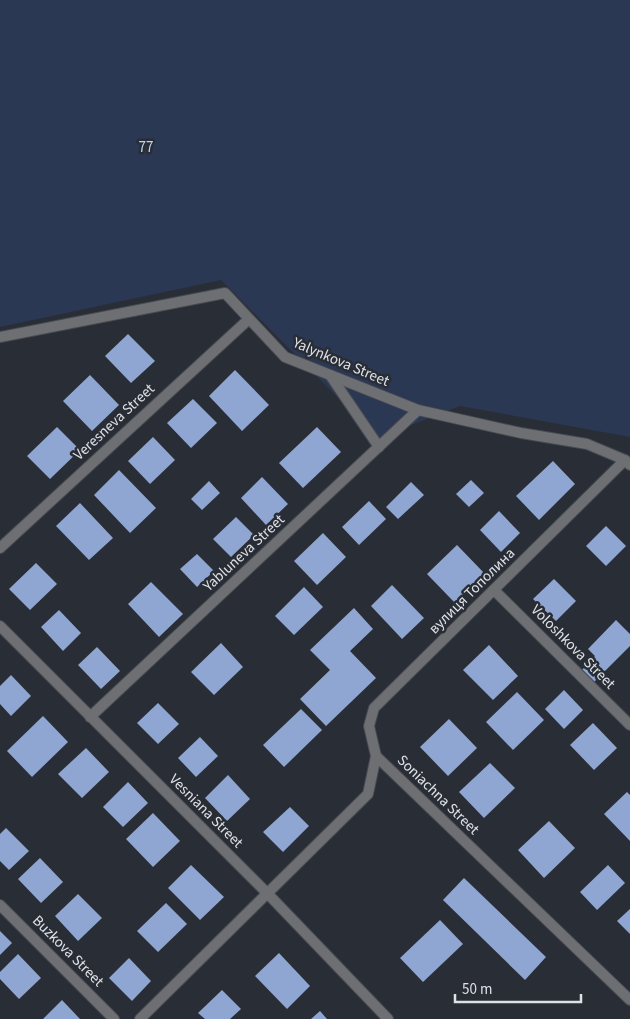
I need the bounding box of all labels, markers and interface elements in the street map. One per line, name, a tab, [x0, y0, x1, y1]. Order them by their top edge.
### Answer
park label: 77	[139, 137, 153, 158]
street label: Yalynkova Street	[289, 332, 392, 392]
street label: Veresneva Street	[69, 379, 159, 465]
street label: Yabluneva Street	[198, 510, 289, 597]
street label: вулиця Тополина	[424, 543, 520, 639]
street label: Voloshkova Street	[526, 600, 620, 694]
street label: Soniachna Street	[392, 750, 484, 840]
street label: Vesniana Street	[164, 769, 248, 853]
street label: Buzkova Street	[28, 911, 108, 991]
scale bar	[455, 972, 581, 1004]
text: 50 m	[462, 979, 492, 1000]

